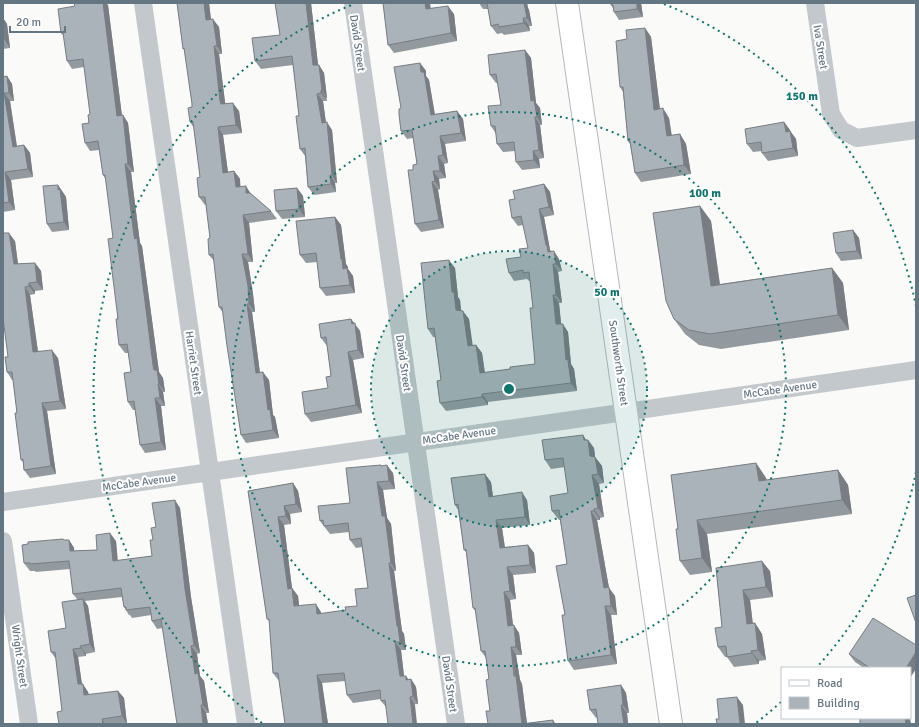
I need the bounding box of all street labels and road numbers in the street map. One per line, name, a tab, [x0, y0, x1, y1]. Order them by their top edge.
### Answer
street label: David Street	[347, 14, 368, 72]
street label: Iva Street	[811, 24, 830, 70]
street label: Southworth Street	[606, 319, 631, 407]
street label: Harriet Street	[183, 330, 204, 396]
street label: David Street	[393, 334, 414, 392]
street label: McCabe Avenue	[742, 378, 818, 401]
street label: McCabe Avenue	[421, 424, 497, 447]
street label: McCabe Avenue	[101, 471, 177, 494]
street label: Wright Street	[9, 624, 30, 688]
street label: David Street	[439, 655, 460, 713]

